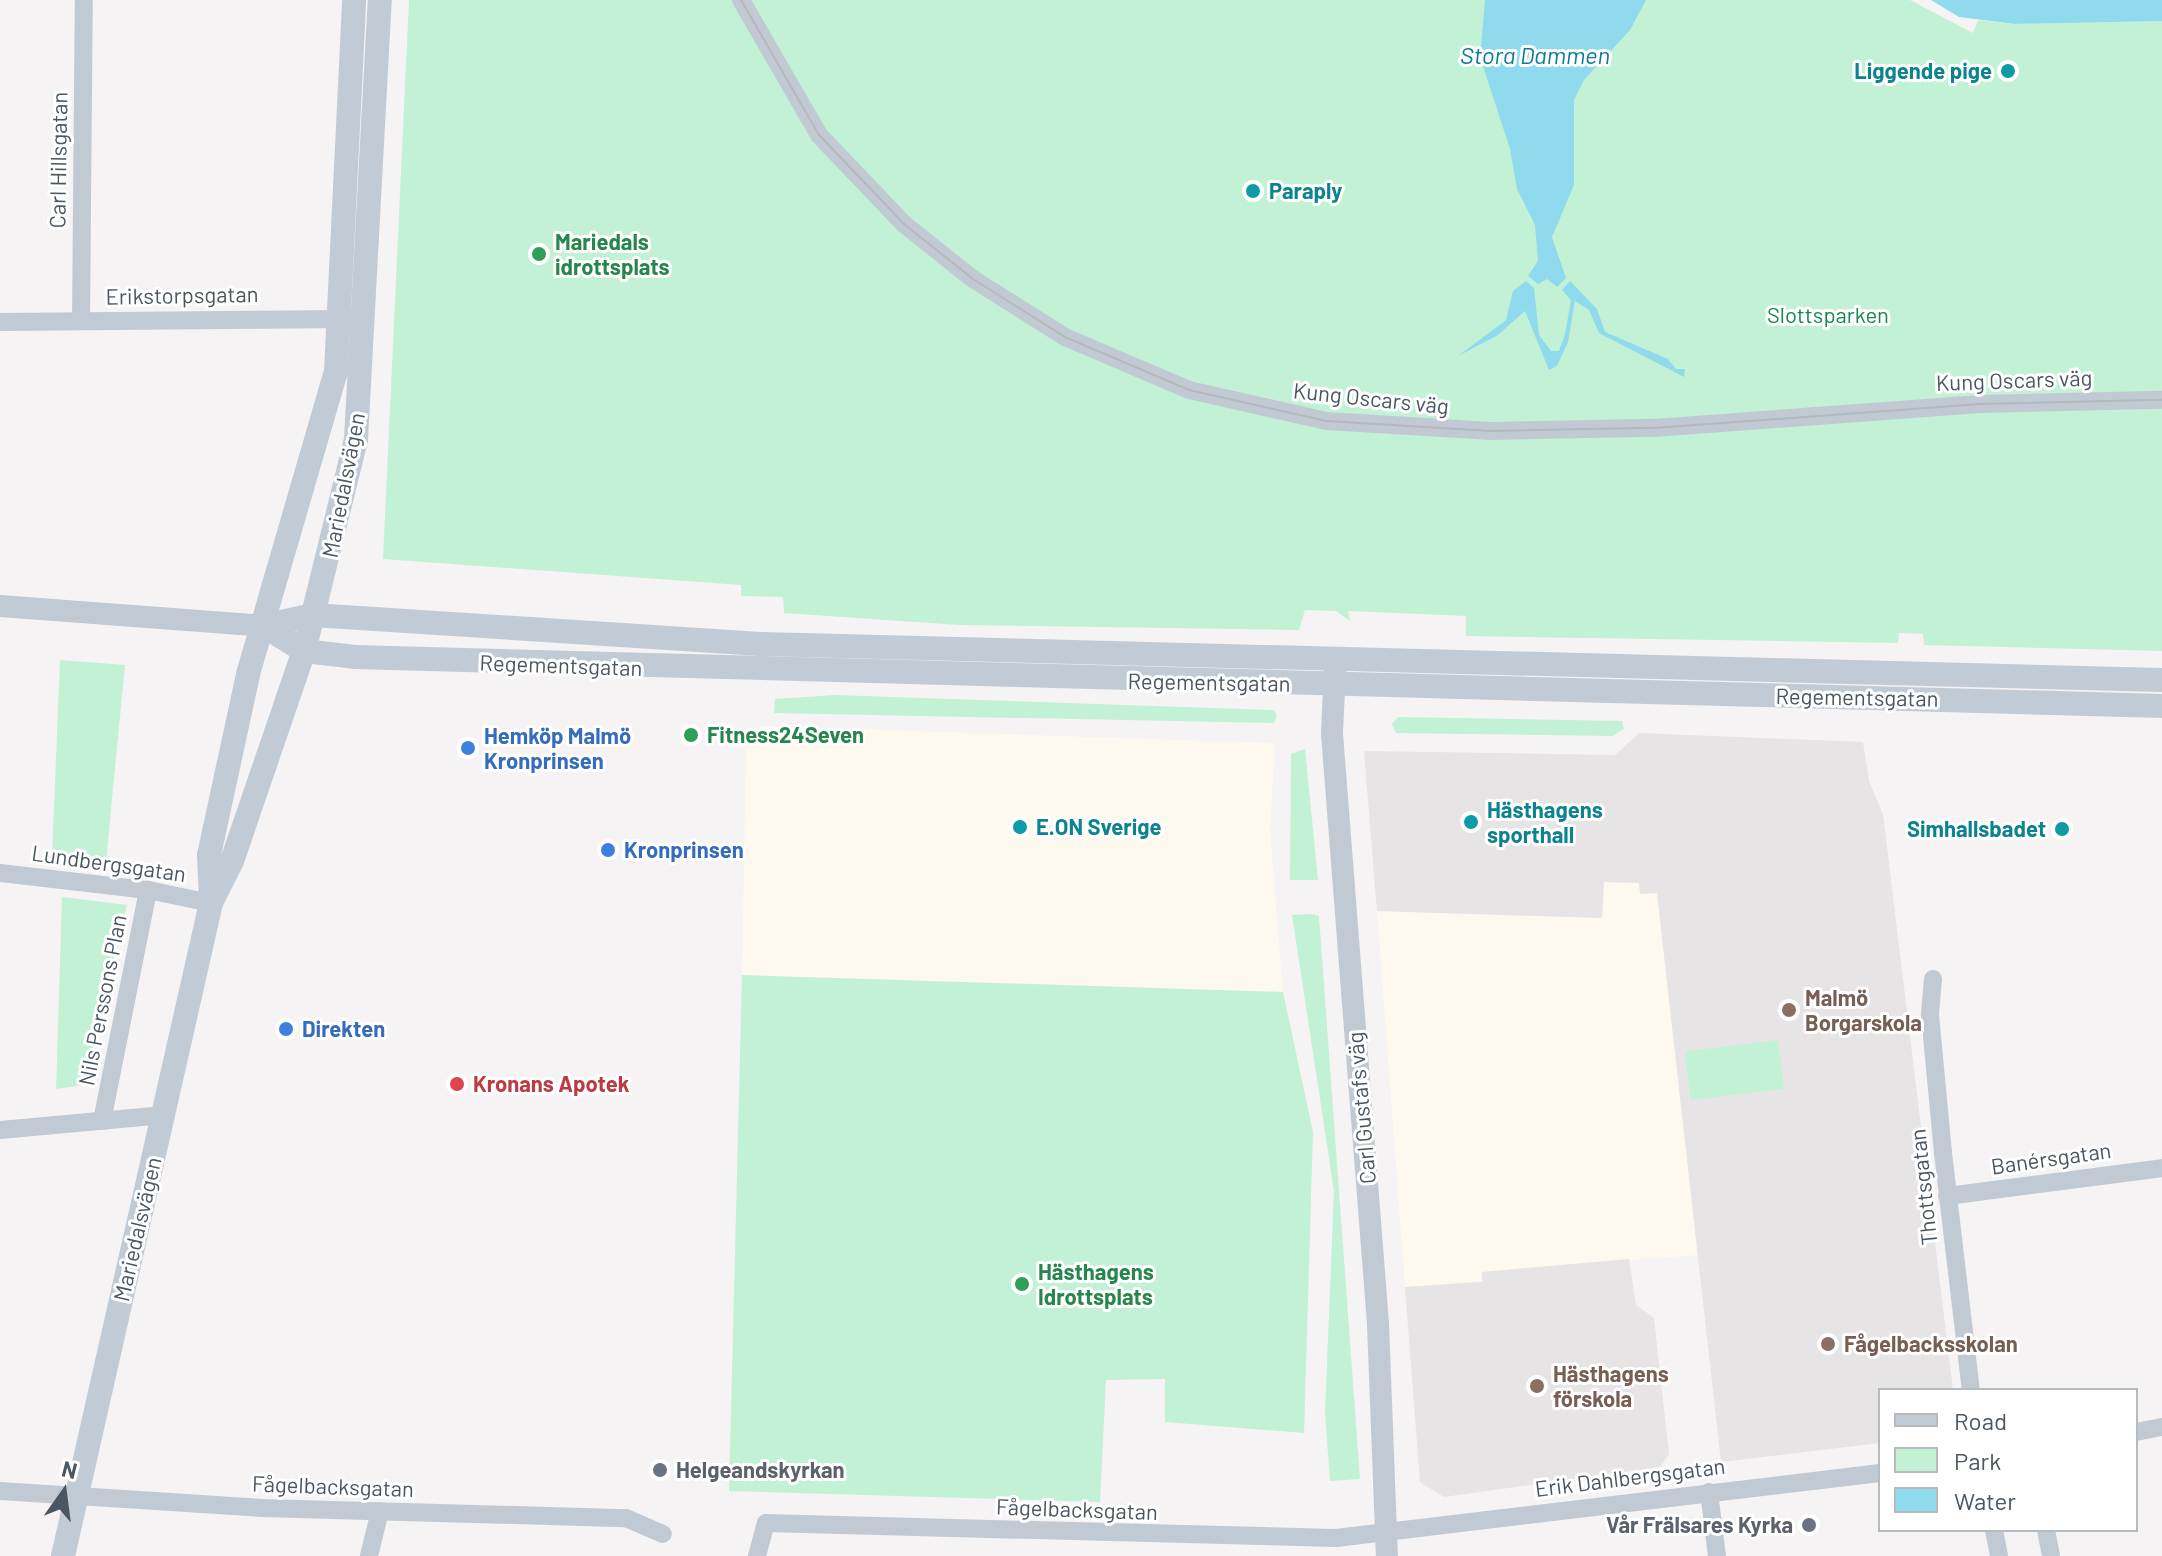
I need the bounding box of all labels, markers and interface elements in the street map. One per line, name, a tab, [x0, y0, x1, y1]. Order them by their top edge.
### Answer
water label: Stora Dammen	[1460, 41, 1610, 69]
place label: Liggende pige	[1854, 58, 1992, 84]
marker: Liggende pige	[1999, 62, 2017, 80]
street label: Carl Hillsgatan	[44, 91, 72, 229]
place label: Paraply	[1269, 178, 1342, 204]
marker: Paraply	[1244, 182, 1262, 200]
place label: Mariedals idrottsplats	[555, 228, 670, 280]
marker: Mariedals idrottsplats	[530, 245, 548, 263]
street label: Erikstorpsgatan	[105, 280, 259, 310]
park label: Slottsparken	[1767, 302, 1889, 328]
street label: Kung Oscars väg	[1935, 364, 2093, 396]
street label: Kung Oscars väg	[1292, 377, 1450, 419]
street label: Mariedalsvägen	[316, 410, 370, 560]
street label: Regementsgatan	[479, 649, 643, 681]
street label: Regementsgatan	[1127, 667, 1291, 697]
street label: Regementsgatan	[1775, 682, 1939, 712]
place label: Hemköp Malmö Kronprinsen	[484, 722, 631, 774]
place label: Fitness24Seven	[707, 722, 864, 748]
marker: Fitness24Seven	[682, 726, 700, 744]
marker: Hemköp Malmö Kronprinsen	[459, 739, 477, 757]
place label: Hästhagens sporthall	[1487, 796, 1603, 848]
marker: Hästhagens sporthall	[1462, 813, 1480, 831]
place label: E.ON Sverige	[1036, 814, 1162, 840]
place label: Simhallsbadet	[1907, 816, 2046, 842]
marker: E.ON Sverige	[1011, 818, 1029, 836]
marker: Simhallsbadet	[2053, 820, 2071, 838]
place label: Kronprinsen	[624, 837, 744, 863]
street label: Lundbergsgatan	[30, 839, 188, 887]
marker: Kronprinsen	[599, 841, 617, 859]
street label: Nils Perssons Plan	[72, 912, 132, 1088]
place label: Malmö Borgarskola	[1805, 984, 1922, 1036]
marker: Malmö Borgarskola	[1780, 1001, 1798, 1019]
place label: Direkten	[302, 1016, 385, 1042]
marker: Direkten	[277, 1020, 295, 1038]
street label: Carl Gustafs väg	[1341, 1031, 1381, 1185]
place label: Kronans Apotek	[473, 1071, 629, 1097]
marker: Kronans Apotek	[448, 1075, 466, 1093]
street label: Thottsgatan	[1904, 1128, 1942, 1246]
street label: Banérsgatan	[1989, 1137, 2113, 1179]
street label: Mariedalsvägen	[108, 1154, 166, 1304]
place label: Hästhagens Idrottsplats	[1038, 1258, 1154, 1310]
marker: Hästhagens Idrottsplats	[1013, 1275, 1031, 1293]
place label: Fågelbacksskolan	[1844, 1331, 2018, 1357]
marker: Fågelbacksskolan	[1819, 1335, 1837, 1353]
place label: Hästhagens förskola	[1553, 1360, 1669, 1412]
marker: Hästhagens förskola	[1528, 1377, 1546, 1395]
legend	[1878, 1388, 2138, 1532]
text: Road	[1954, 1406, 2007, 1435]
text: Park	[1954, 1446, 2001, 1475]
north arrow	[24, 1452, 104, 1532]
street label: Erik Dahlbergsgatan	[1533, 1452, 1727, 1502]
text: N	[60, 1454, 80, 1483]
place label: Helgeandskyrkan	[676, 1457, 845, 1483]
marker: Helgeandskyrkan	[651, 1461, 669, 1479]
street label: Fågelbacksgatan	[252, 1470, 414, 1502]
text: Water	[1954, 1486, 2016, 1515]
street label: Fågelbacksgatan	[996, 1493, 1158, 1525]
place label: Vår Frälsares Kyrka	[1606, 1512, 1793, 1538]
marker: Vår Frälsares Kyrka	[1800, 1516, 1818, 1534]

